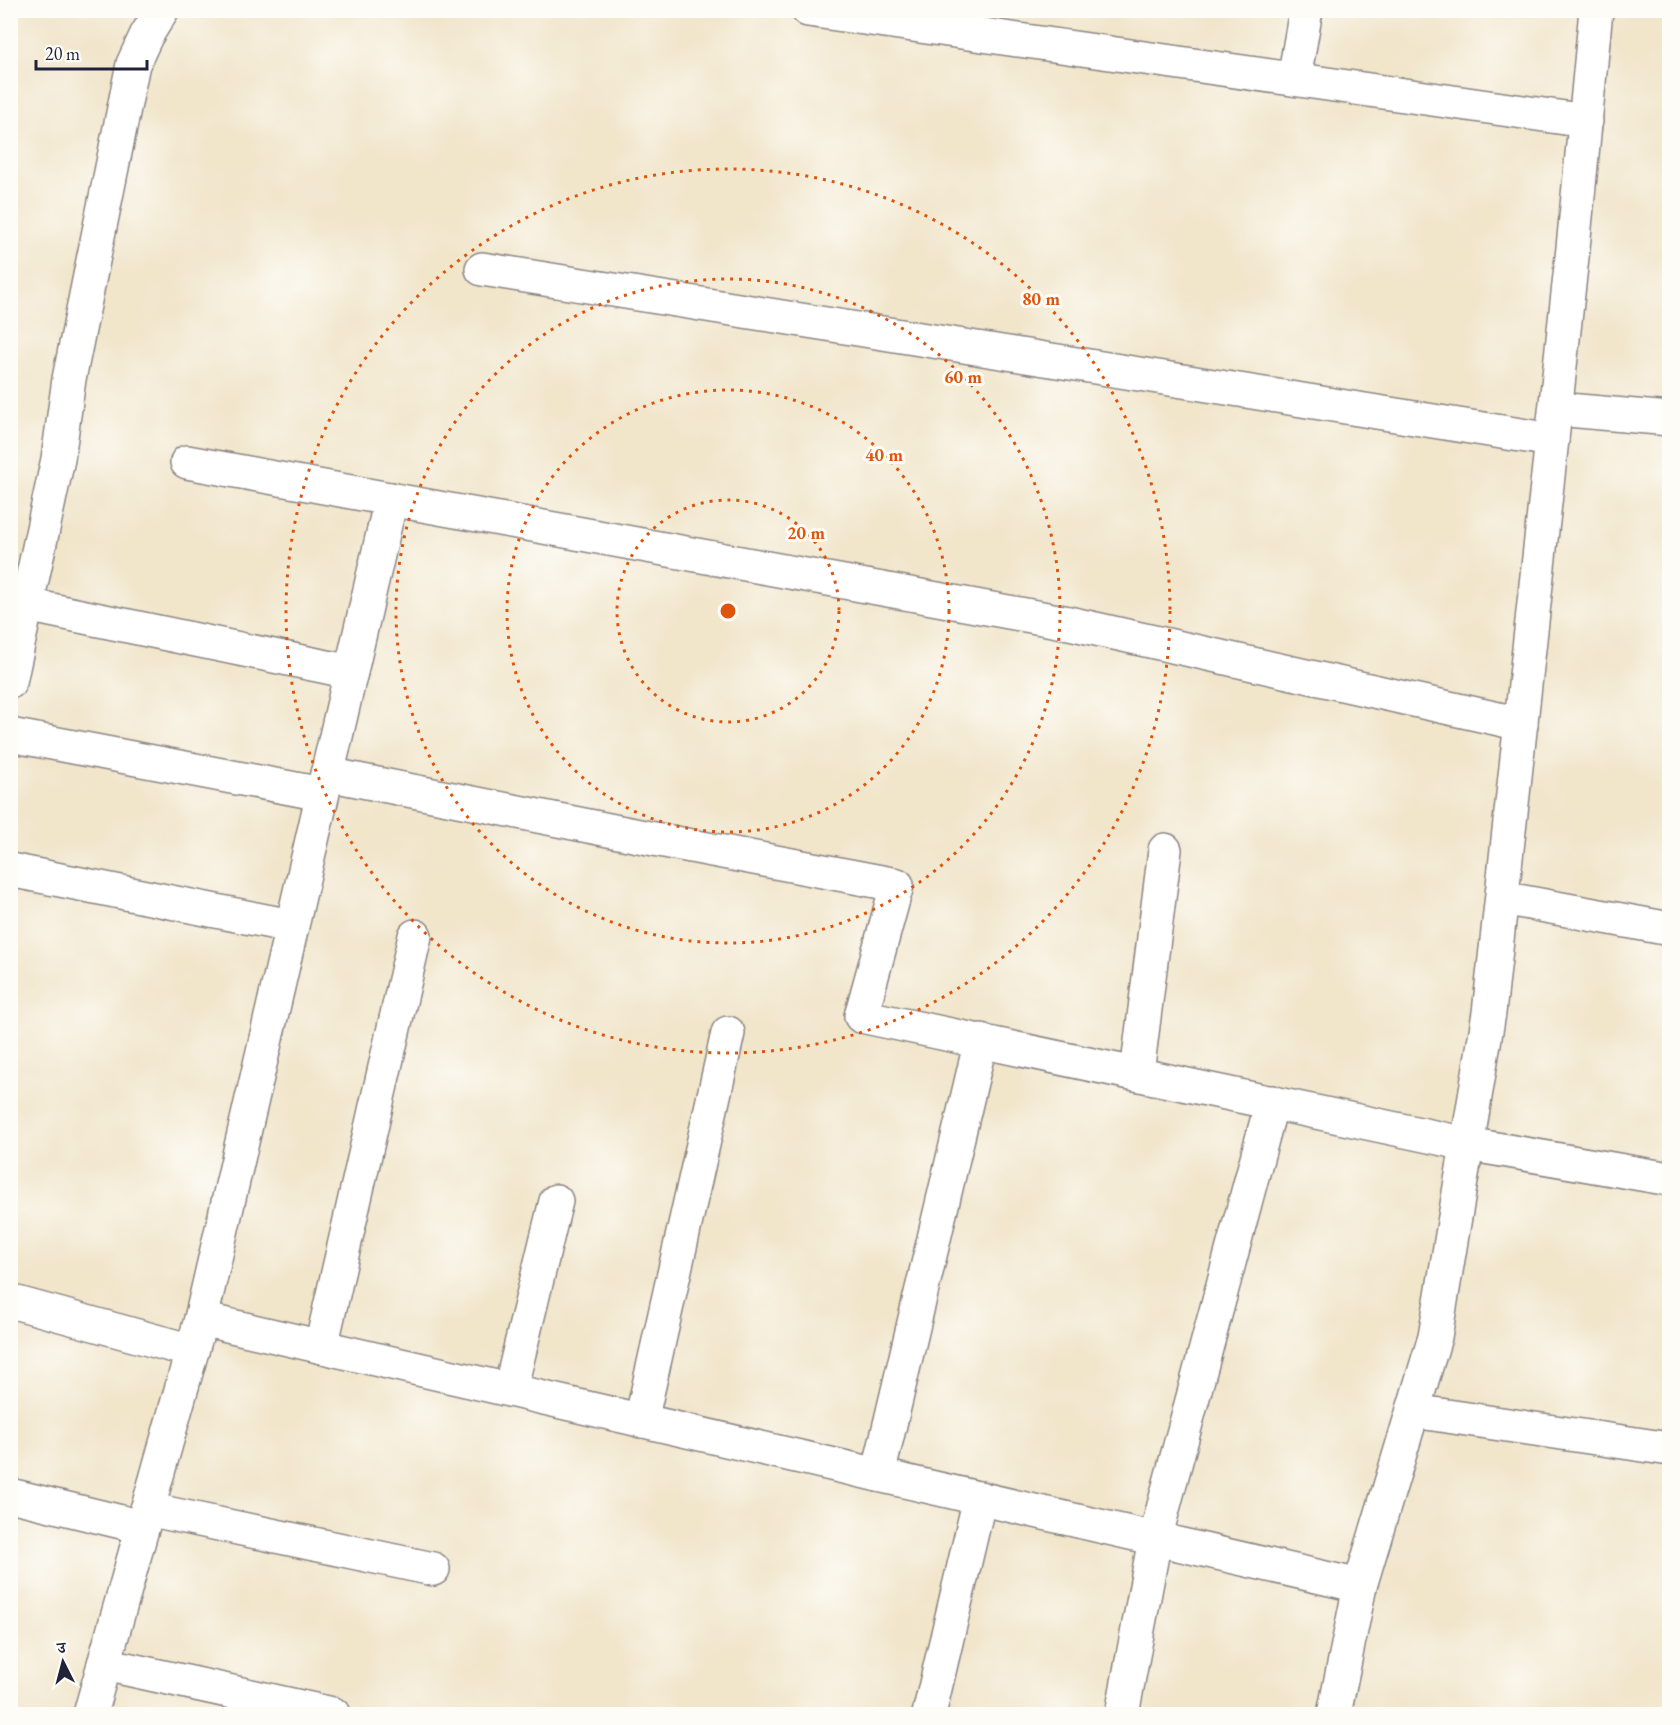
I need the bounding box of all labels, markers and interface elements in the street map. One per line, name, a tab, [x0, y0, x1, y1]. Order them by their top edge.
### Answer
scale bar	[36, 33, 147, 71]
text: 20 m	[45, 42, 80, 65]
text: 80 m	[1022, 287, 1060, 310]
text: 60 m	[944, 365, 982, 388]
text: 40 m	[865, 443, 903, 466]
text: 20 m	[787, 521, 825, 544]
centre of rings	[718, 601, 738, 621]
north arrow	[33, 1632, 93, 1692]
text: उ	[55, 1637, 68, 1659]

